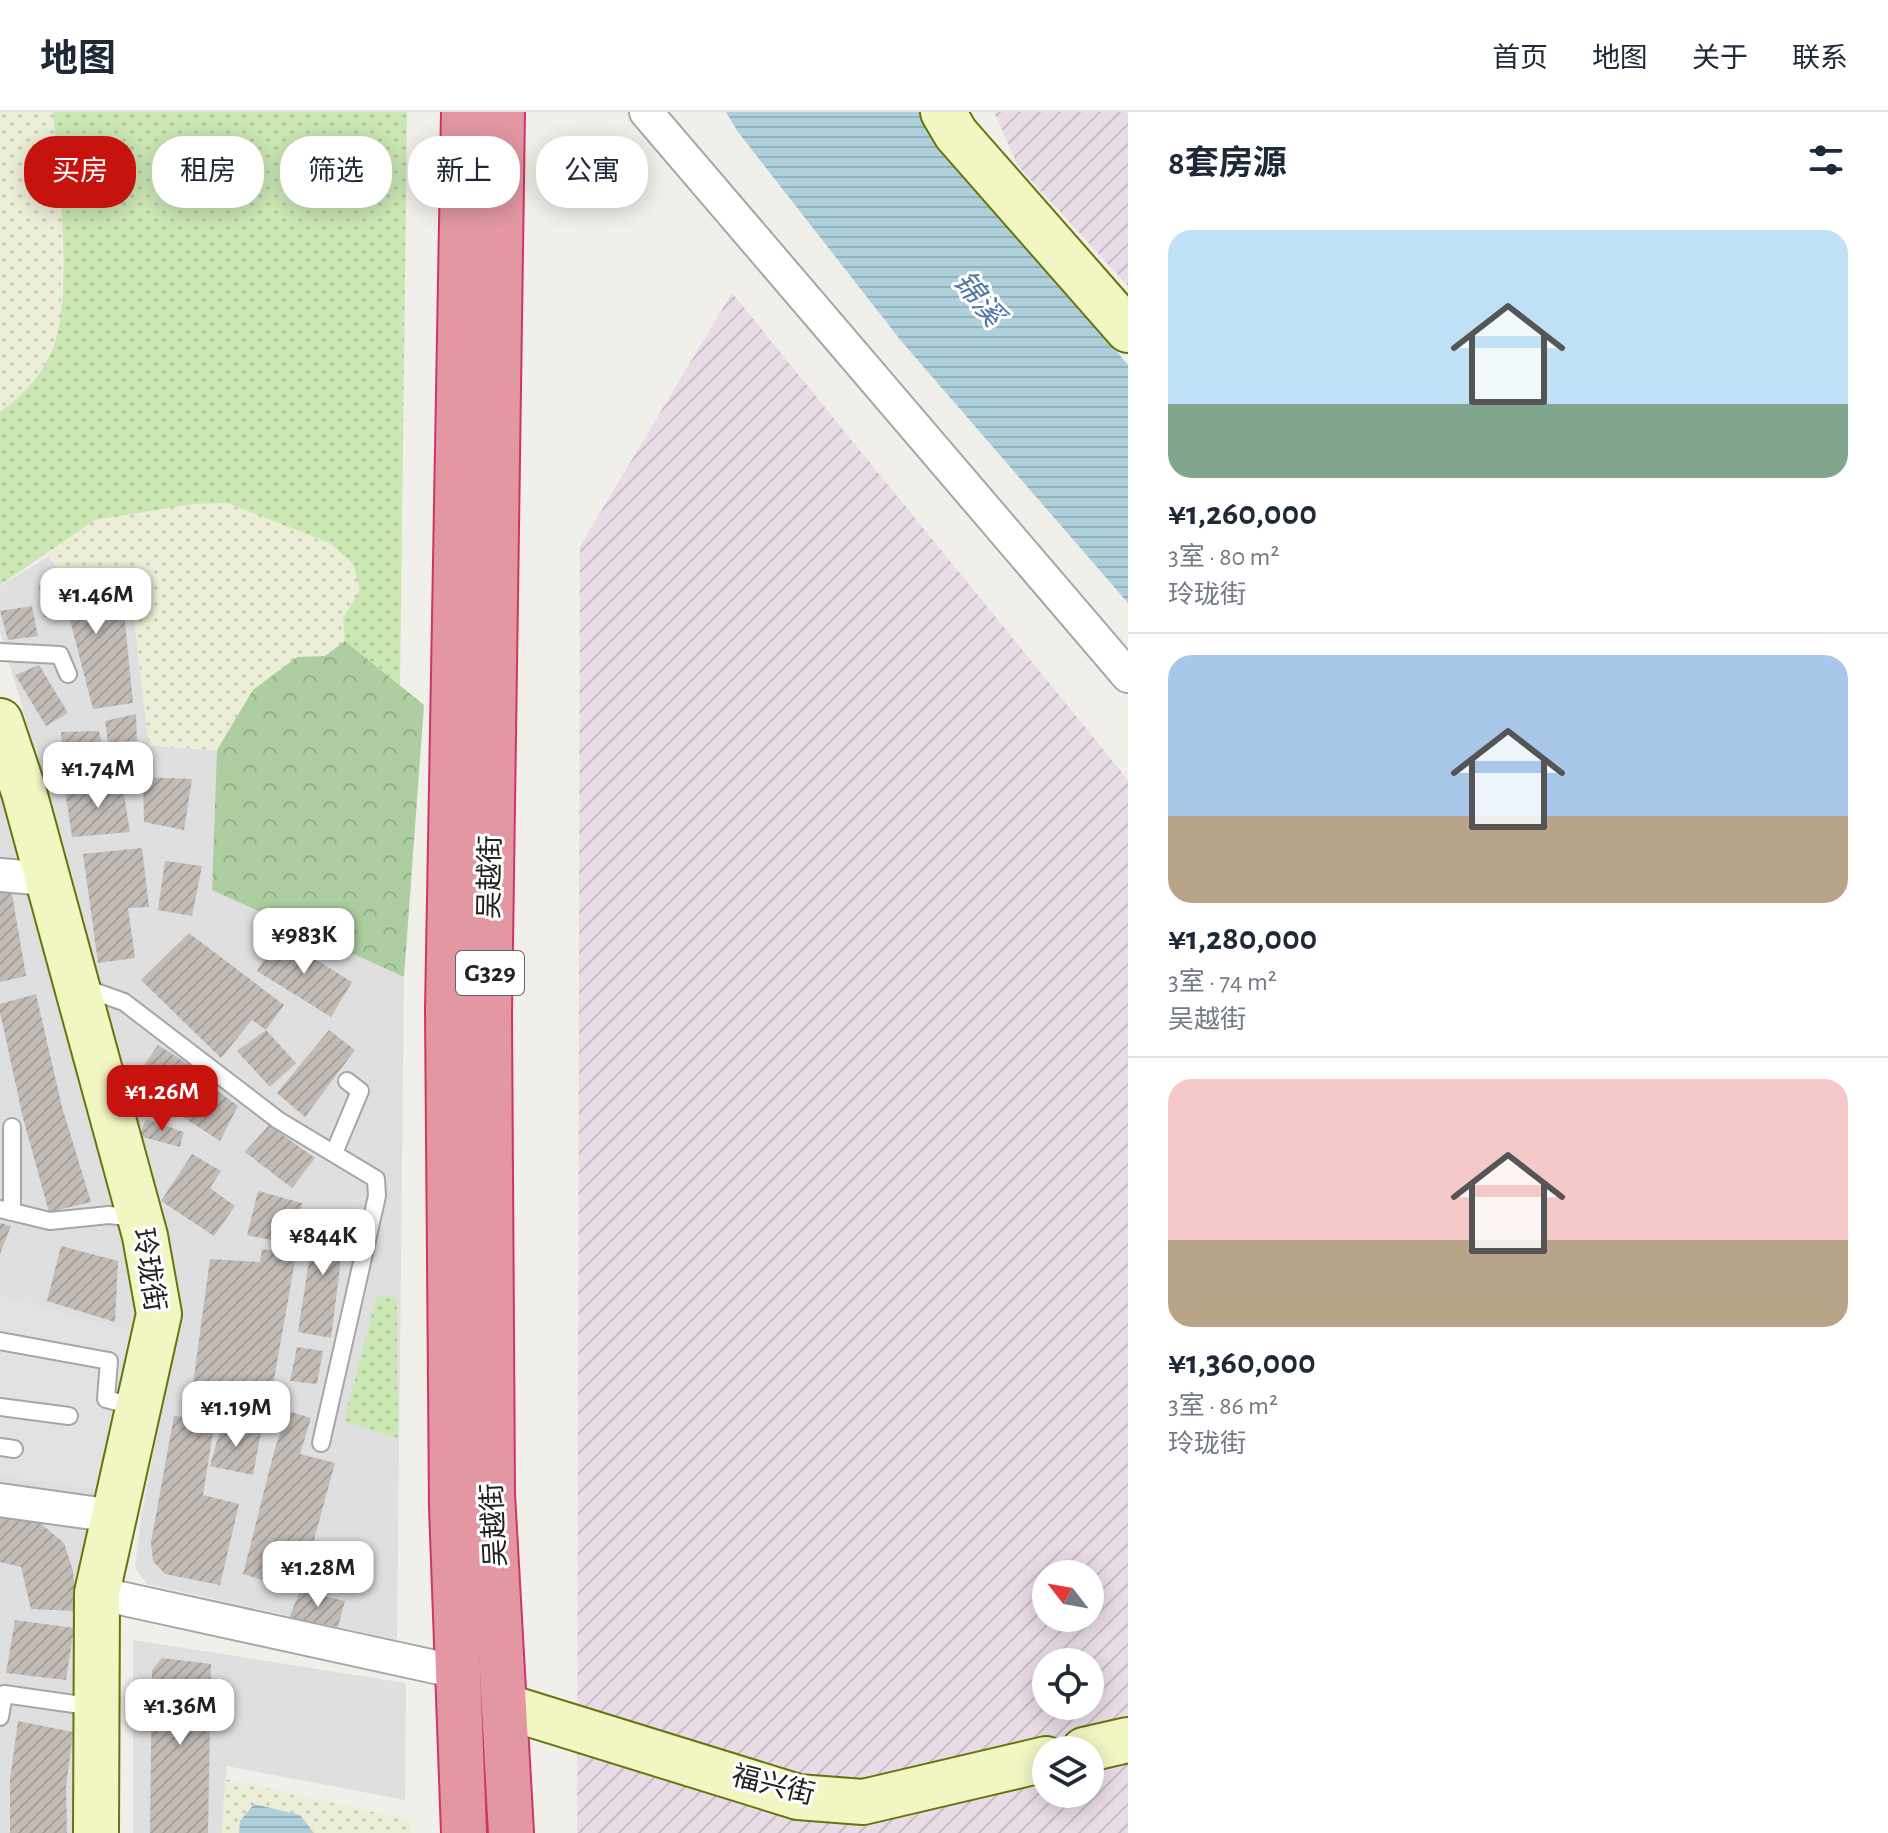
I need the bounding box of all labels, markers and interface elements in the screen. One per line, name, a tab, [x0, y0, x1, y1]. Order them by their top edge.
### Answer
text: 地图	[40, 41, 116, 79]
text: 首页	[1492, 45, 1548, 73]
text: 地图	[1592, 45, 1648, 73]
text: 关于	[1692, 45, 1748, 73]
text: 联系	[1792, 45, 1848, 73]
chip: 买房	[24, 136, 136, 208]
chip: 租房	[152, 136, 264, 208]
chip: 筛选	[280, 136, 392, 208]
chip: 新上	[408, 136, 520, 208]
chip: 公寓	[536, 136, 648, 208]
icon: filters	[1804, 138, 1848, 182]
text: 8套房源	[1168, 147, 1287, 181]
water label: 锦溪	[947, 265, 1012, 334]
icon: home	[1436, 282, 1580, 426]
text: ¥1,260,000	[1168, 497, 1317, 531]
text: 3室 · 80 m²	[1168, 544, 1279, 570]
pin: ¥1.46M	[31, 568, 161, 636]
text: ¥1.46M	[58, 581, 134, 607]
text: 玲珑街	[1168, 582, 1246, 608]
icon: home	[1436, 707, 1580, 851]
pin: ¥1.74M	[33, 742, 163, 810]
text: ¥1.74M	[61, 755, 135, 781]
street label: 吴越街	[474, 835, 506, 919]
pin: ¥983K	[248, 908, 360, 976]
text: ¥983K	[271, 921, 337, 947]
text: ¥1,280,000	[1168, 922, 1317, 956]
road number: G329	[456, 951, 524, 995]
text: 3室 · 74 m²	[1168, 969, 1277, 995]
text: 吴越街	[1168, 1007, 1246, 1033]
pin: ¥1.26M	[97, 1065, 227, 1133]
text: ¥1.26M	[125, 1078, 199, 1104]
icon: home	[1436, 1131, 1580, 1275]
pin: ¥844K	[267, 1209, 379, 1277]
text: ¥844K	[289, 1222, 357, 1248]
street label: 玲珑街	[128, 1226, 170, 1314]
text: ¥1,360,000	[1168, 1346, 1316, 1380]
pin: ¥1.19M	[171, 1381, 301, 1449]
text: 3室 · 86 m²	[1168, 1393, 1278, 1419]
text: ¥1.19M	[200, 1394, 272, 1420]
text: 玲珑街	[1168, 1431, 1246, 1457]
street label: 吴越街	[477, 1482, 511, 1568]
pin: ¥1.28M	[253, 1541, 383, 1609]
text: ¥1.28M	[281, 1554, 355, 1580]
north arrow	[1032, 1560, 1104, 1632]
map controls	[1032, 1560, 1104, 1808]
button: locate	[1032, 1648, 1104, 1720]
pin: ¥1.36M	[115, 1679, 245, 1747]
text: ¥1.36M	[143, 1692, 217, 1718]
button: layers	[1032, 1736, 1104, 1808]
street label: 福兴街	[729, 1760, 818, 1810]

